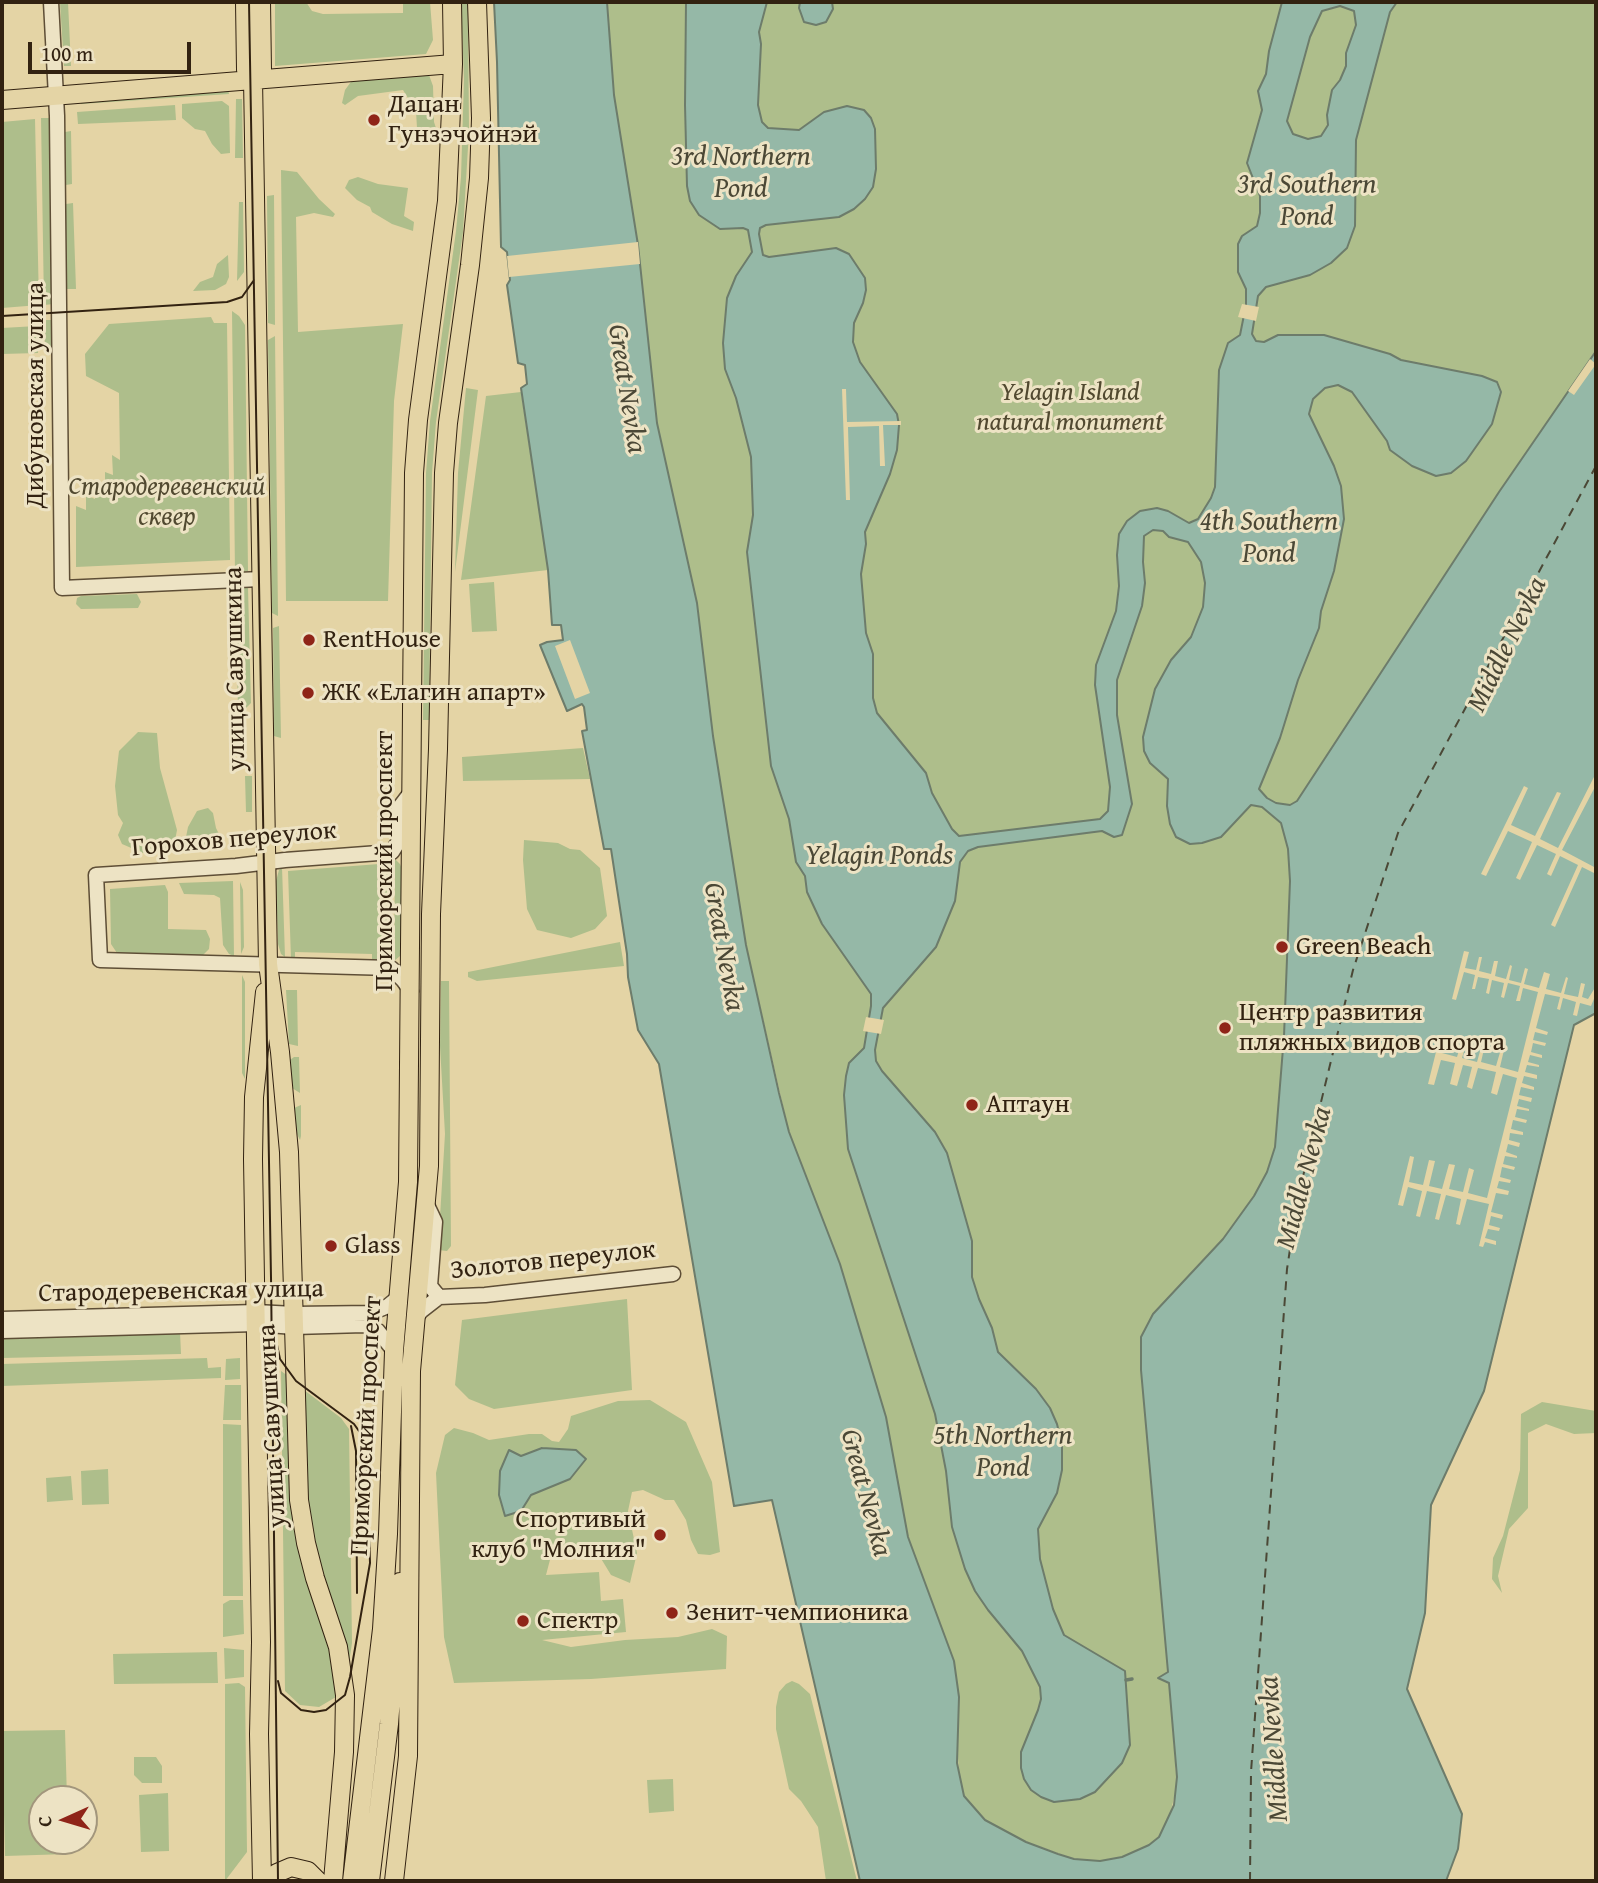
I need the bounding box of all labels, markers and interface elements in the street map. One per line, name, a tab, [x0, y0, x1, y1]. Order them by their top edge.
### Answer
scale bar	[32, 28, 194, 72]
text: 100 m	[41, 38, 93, 69]
place label: Дацан Гунзэчойнэй	[388, 89, 538, 150]
marker: Дацан Гунзэчойнэй	[366, 112, 382, 128]
water label: 3rd Northern Pond	[671, 141, 811, 207]
water label: 3rd Southern Pond	[1238, 169, 1376, 235]
street label: Дибуновская улица	[20, 282, 52, 508]
water label: Great Nevka	[599, 322, 653, 456]
park label: Yelagin Island natural monument	[977, 377, 1163, 438]
park label: Стародеревенский сквер	[68, 471, 266, 532]
water label: 4th Southern Pond	[1200, 506, 1338, 572]
street label: улица Савушкина	[219, 566, 253, 772]
water label: Middle Nevka	[1461, 572, 1555, 718]
place label: RentHouse	[323, 624, 441, 656]
marker: RentHouse	[301, 632, 317, 648]
place label: ЖК «Елагин апарт»	[322, 677, 546, 709]
marker: ЖК «Елагин апарт»	[300, 685, 316, 701]
street label: Приморский проспект	[369, 731, 401, 991]
street label: Горохов переулок	[130, 815, 338, 865]
water label: Yelagin Ponds	[805, 840, 953, 874]
water label: Great Nevka	[695, 880, 751, 1014]
place label: Green Beach	[1296, 931, 1431, 963]
marker: Green Beach	[1274, 939, 1290, 955]
place label: Центр развития пляжных видов спорта	[1239, 997, 1505, 1058]
marker: Центр развития пляжных видов спорта	[1217, 1020, 1233, 1036]
place label: Аптаун	[986, 1089, 1070, 1121]
marker: Аптаун	[964, 1097, 980, 1113]
water label: Middle Nevka	[1270, 1103, 1340, 1253]
place label: Glass	[345, 1230, 401, 1262]
street label: Золотов переулок	[449, 1235, 657, 1287]
marker: Glass	[323, 1238, 339, 1254]
street label: Стародеревенская улица	[38, 1274, 324, 1310]
street label: Приморский проспект	[345, 1295, 389, 1557]
street label: улица Савушкина	[252, 1323, 294, 1529]
water label: 5th Northern Pond	[934, 1420, 1072, 1486]
water label: Great Nevka	[832, 1426, 898, 1560]
place label: Спортивый клуб "Молния"	[471, 1504, 646, 1566]
marker: Спортивый клуб "Молния"	[652, 1527, 668, 1543]
place label: Зенит-чемпионика	[686, 1597, 908, 1629]
place label: Спектр	[537, 1605, 618, 1637]
marker: Зенит-чемпионика	[664, 1605, 680, 1621]
marker: Спектр	[515, 1613, 531, 1629]
water label: Middle Nevka	[1253, 1675, 1297, 1823]
north arrow	[28, 1785, 98, 1855]
text: С	[30, 1815, 58, 1828]

